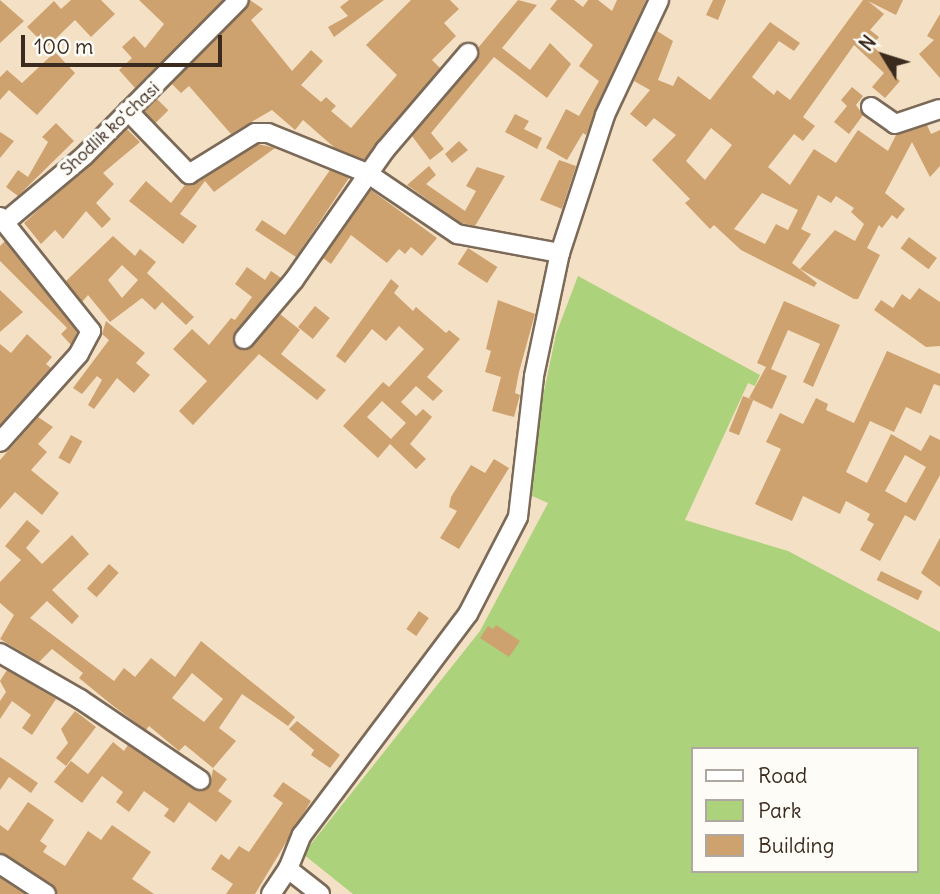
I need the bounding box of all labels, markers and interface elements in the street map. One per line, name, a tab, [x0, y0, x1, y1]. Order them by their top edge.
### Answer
scale bar	[24, 21, 226, 65]
north arrow	[849, 21, 919, 91]
text: N	[854, 31, 881, 56]
text: 100 m	[34, 33, 93, 60]
street label: Shodlik koʻchasi	[56, 78, 164, 180]
legend	[692, 747, 919, 873]
text: Road	[758, 762, 807, 789]
text: Park	[758, 797, 801, 824]
text: Building	[758, 832, 834, 859]

